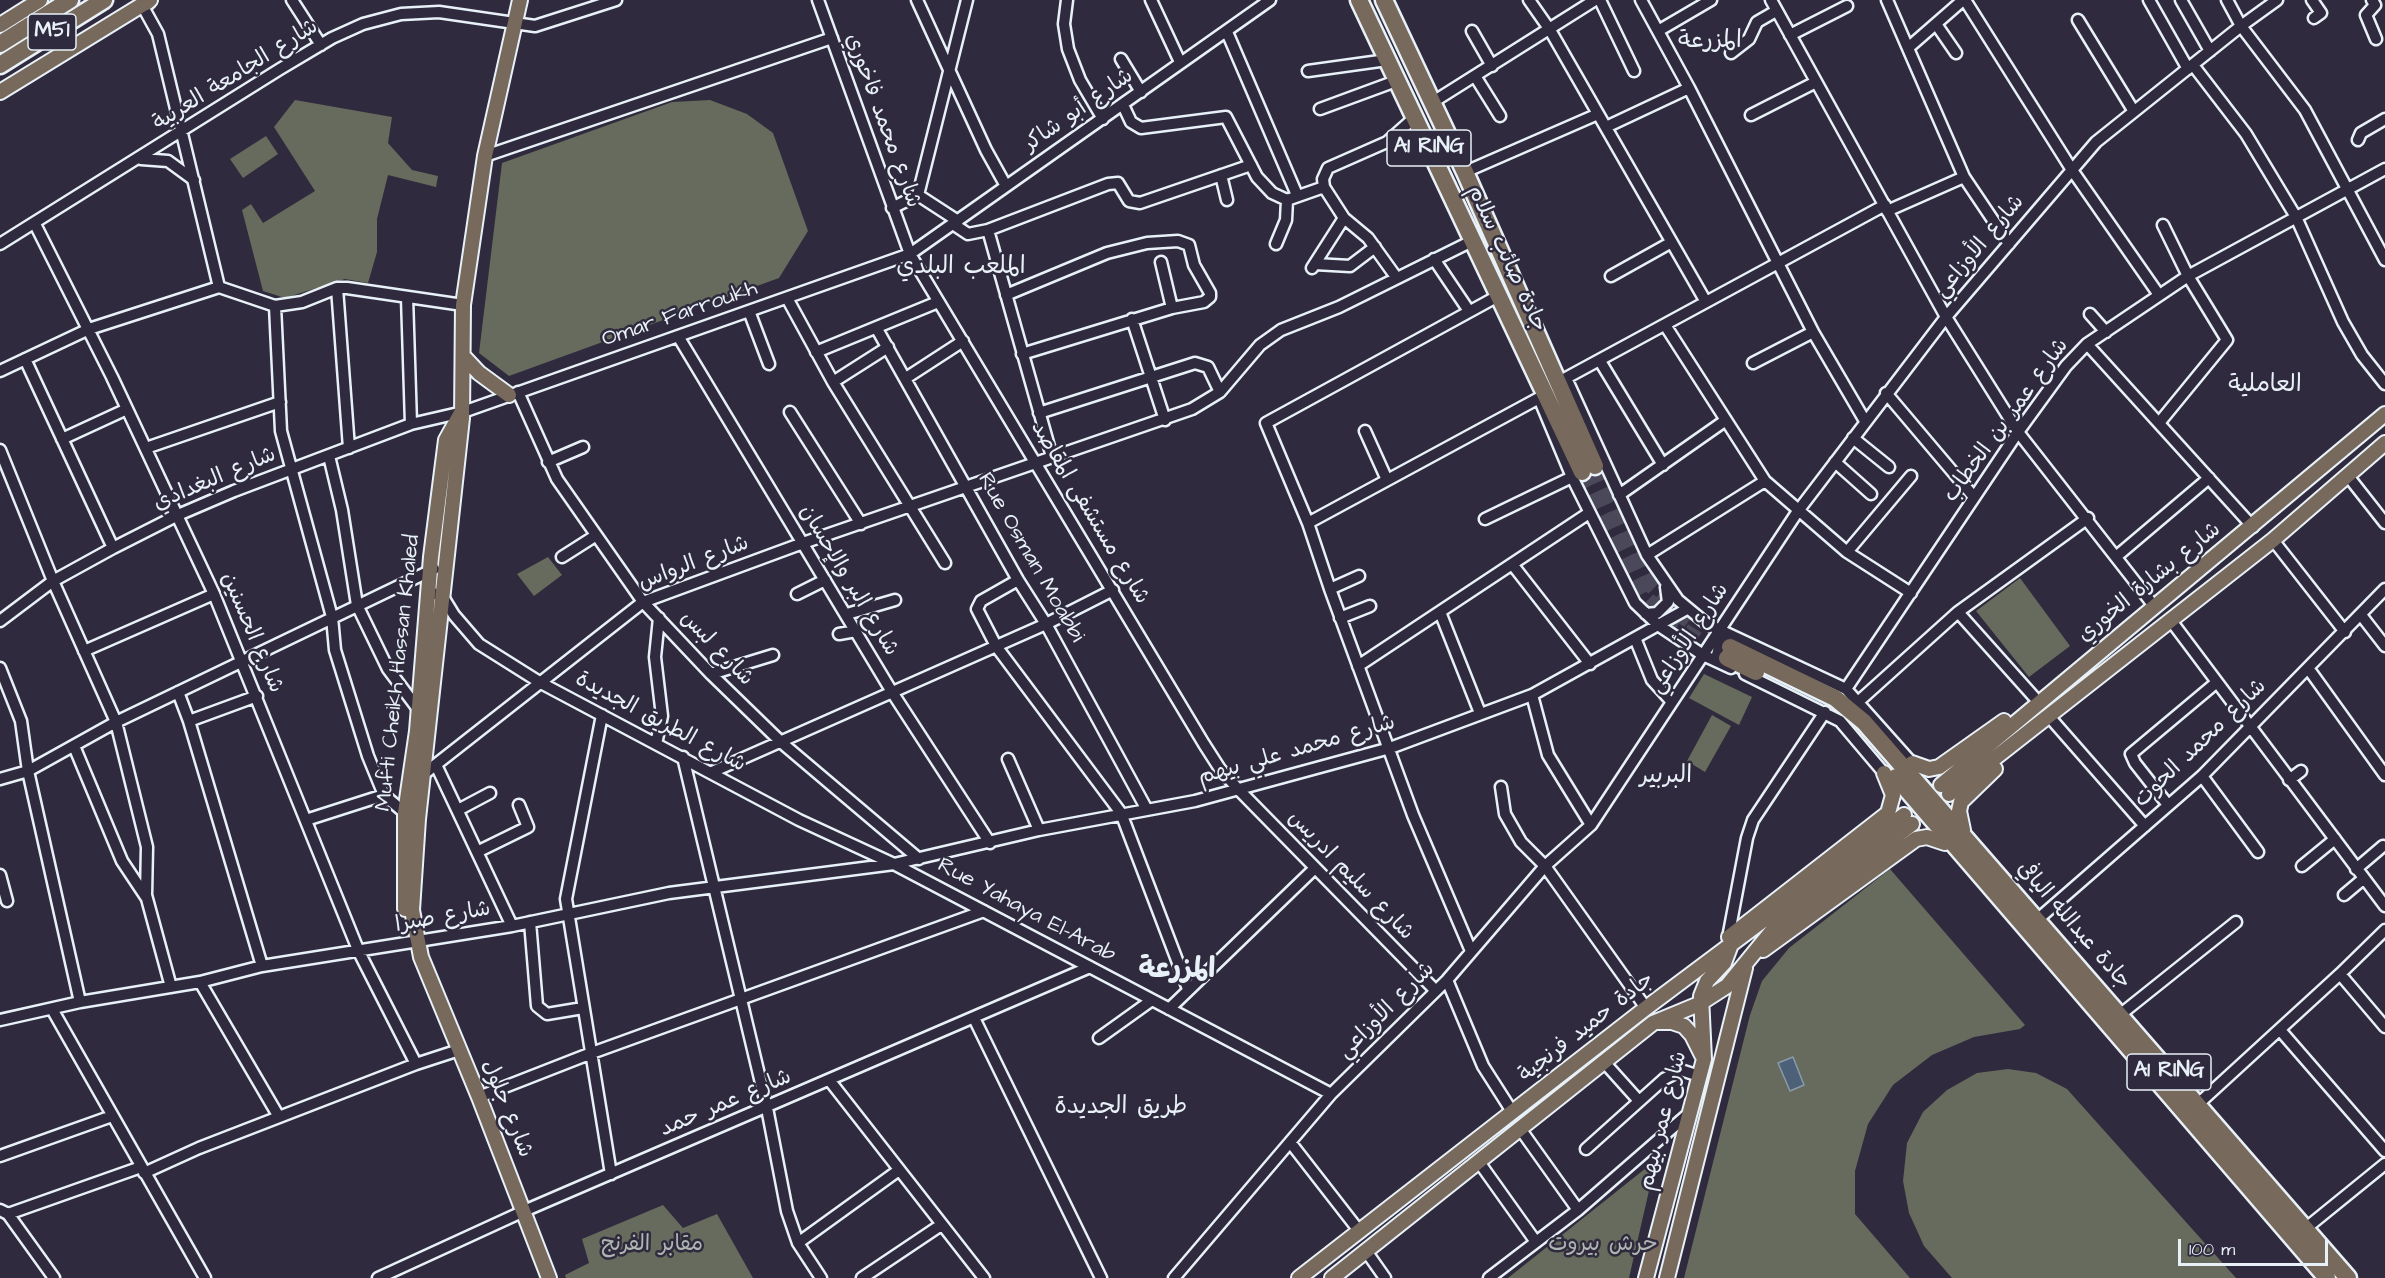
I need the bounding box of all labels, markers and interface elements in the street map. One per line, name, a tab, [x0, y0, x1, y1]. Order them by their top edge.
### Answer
road number: M51	[28, 14, 76, 50]
street label: شارع الجامعة العربية	[148, 14, 324, 138]
district label: المزرعة	[1678, 28, 1742, 56]
street label: شارع محمد فاخوري	[838, 30, 926, 212]
street label: شارع أبو شاكر	[1019, 64, 1139, 158]
road number: A1 RING	[1387, 130, 1471, 166]
street label: جادة صائب سلام	[1460, 181, 1552, 337]
street label: شارع الأوزاعي	[1929, 190, 2031, 304]
district label: الملعب البلدي	[896, 254, 1026, 282]
street label: Omar Farroukh	[599, 276, 761, 354]
street label: شارع عمر بن الخطاب	[1939, 334, 2075, 508]
district label: العاملية	[2228, 372, 2302, 400]
street label: شارع مستشفى المقاصد	[1024, 416, 1154, 610]
street label: شارع البغدادي	[150, 442, 280, 518]
street label: Rue Osman Moabbi	[971, 469, 1089, 647]
street label: شارع البر والإحسان	[792, 501, 904, 661]
street label: شارع بشارة الخوري	[2073, 517, 2227, 649]
street label: شارع الرواس	[635, 531, 753, 597]
street label: Mufti Cheikh Hassan Khaled	[371, 533, 427, 813]
street label: شارع الحسنين	[214, 569, 288, 697]
street label: شارع الأوزاعي	[1645, 579, 1735, 699]
street label: شارع لبس	[674, 606, 758, 692]
street label: شارع الطريق الجديدة	[570, 667, 750, 779]
street label: شارع محمد الحوت	[2129, 674, 2273, 814]
street label: شارع محمد علي بيهم	[1195, 710, 1399, 792]
district label: البربير	[1640, 763, 1692, 791]
street label: شارع سليم ادريس	[1281, 806, 1419, 946]
street label: Rue Yahaya El-Arab	[932, 853, 1120, 969]
street label: جادة عبدالله اليافي	[2010, 856, 2136, 996]
street label: شارع صبرا	[393, 897, 493, 939]
district label: المزرعة	[1139, 954, 1215, 988]
street label: شارع الأوزاعي	[1333, 957, 1441, 1065]
street label: جادة حميد فرنجية	[1514, 967, 1660, 1089]
street label: شارع عمر بيهم	[1634, 1049, 1694, 1193]
road number: A1 RING	[2127, 1054, 2211, 1090]
street label: شارع جلول	[474, 1056, 538, 1162]
street label: شارع عمر حمد	[656, 1064, 796, 1144]
district label: طريق الجديدة	[1055, 1094, 1187, 1122]
scale bar	[2181, 1227, 2331, 1265]
park label: مقابر الفرنج	[601, 1232, 703, 1258]
park label: حرش بيروت	[1548, 1232, 1658, 1258]
text: 100 m	[2189, 1237, 2235, 1262]

